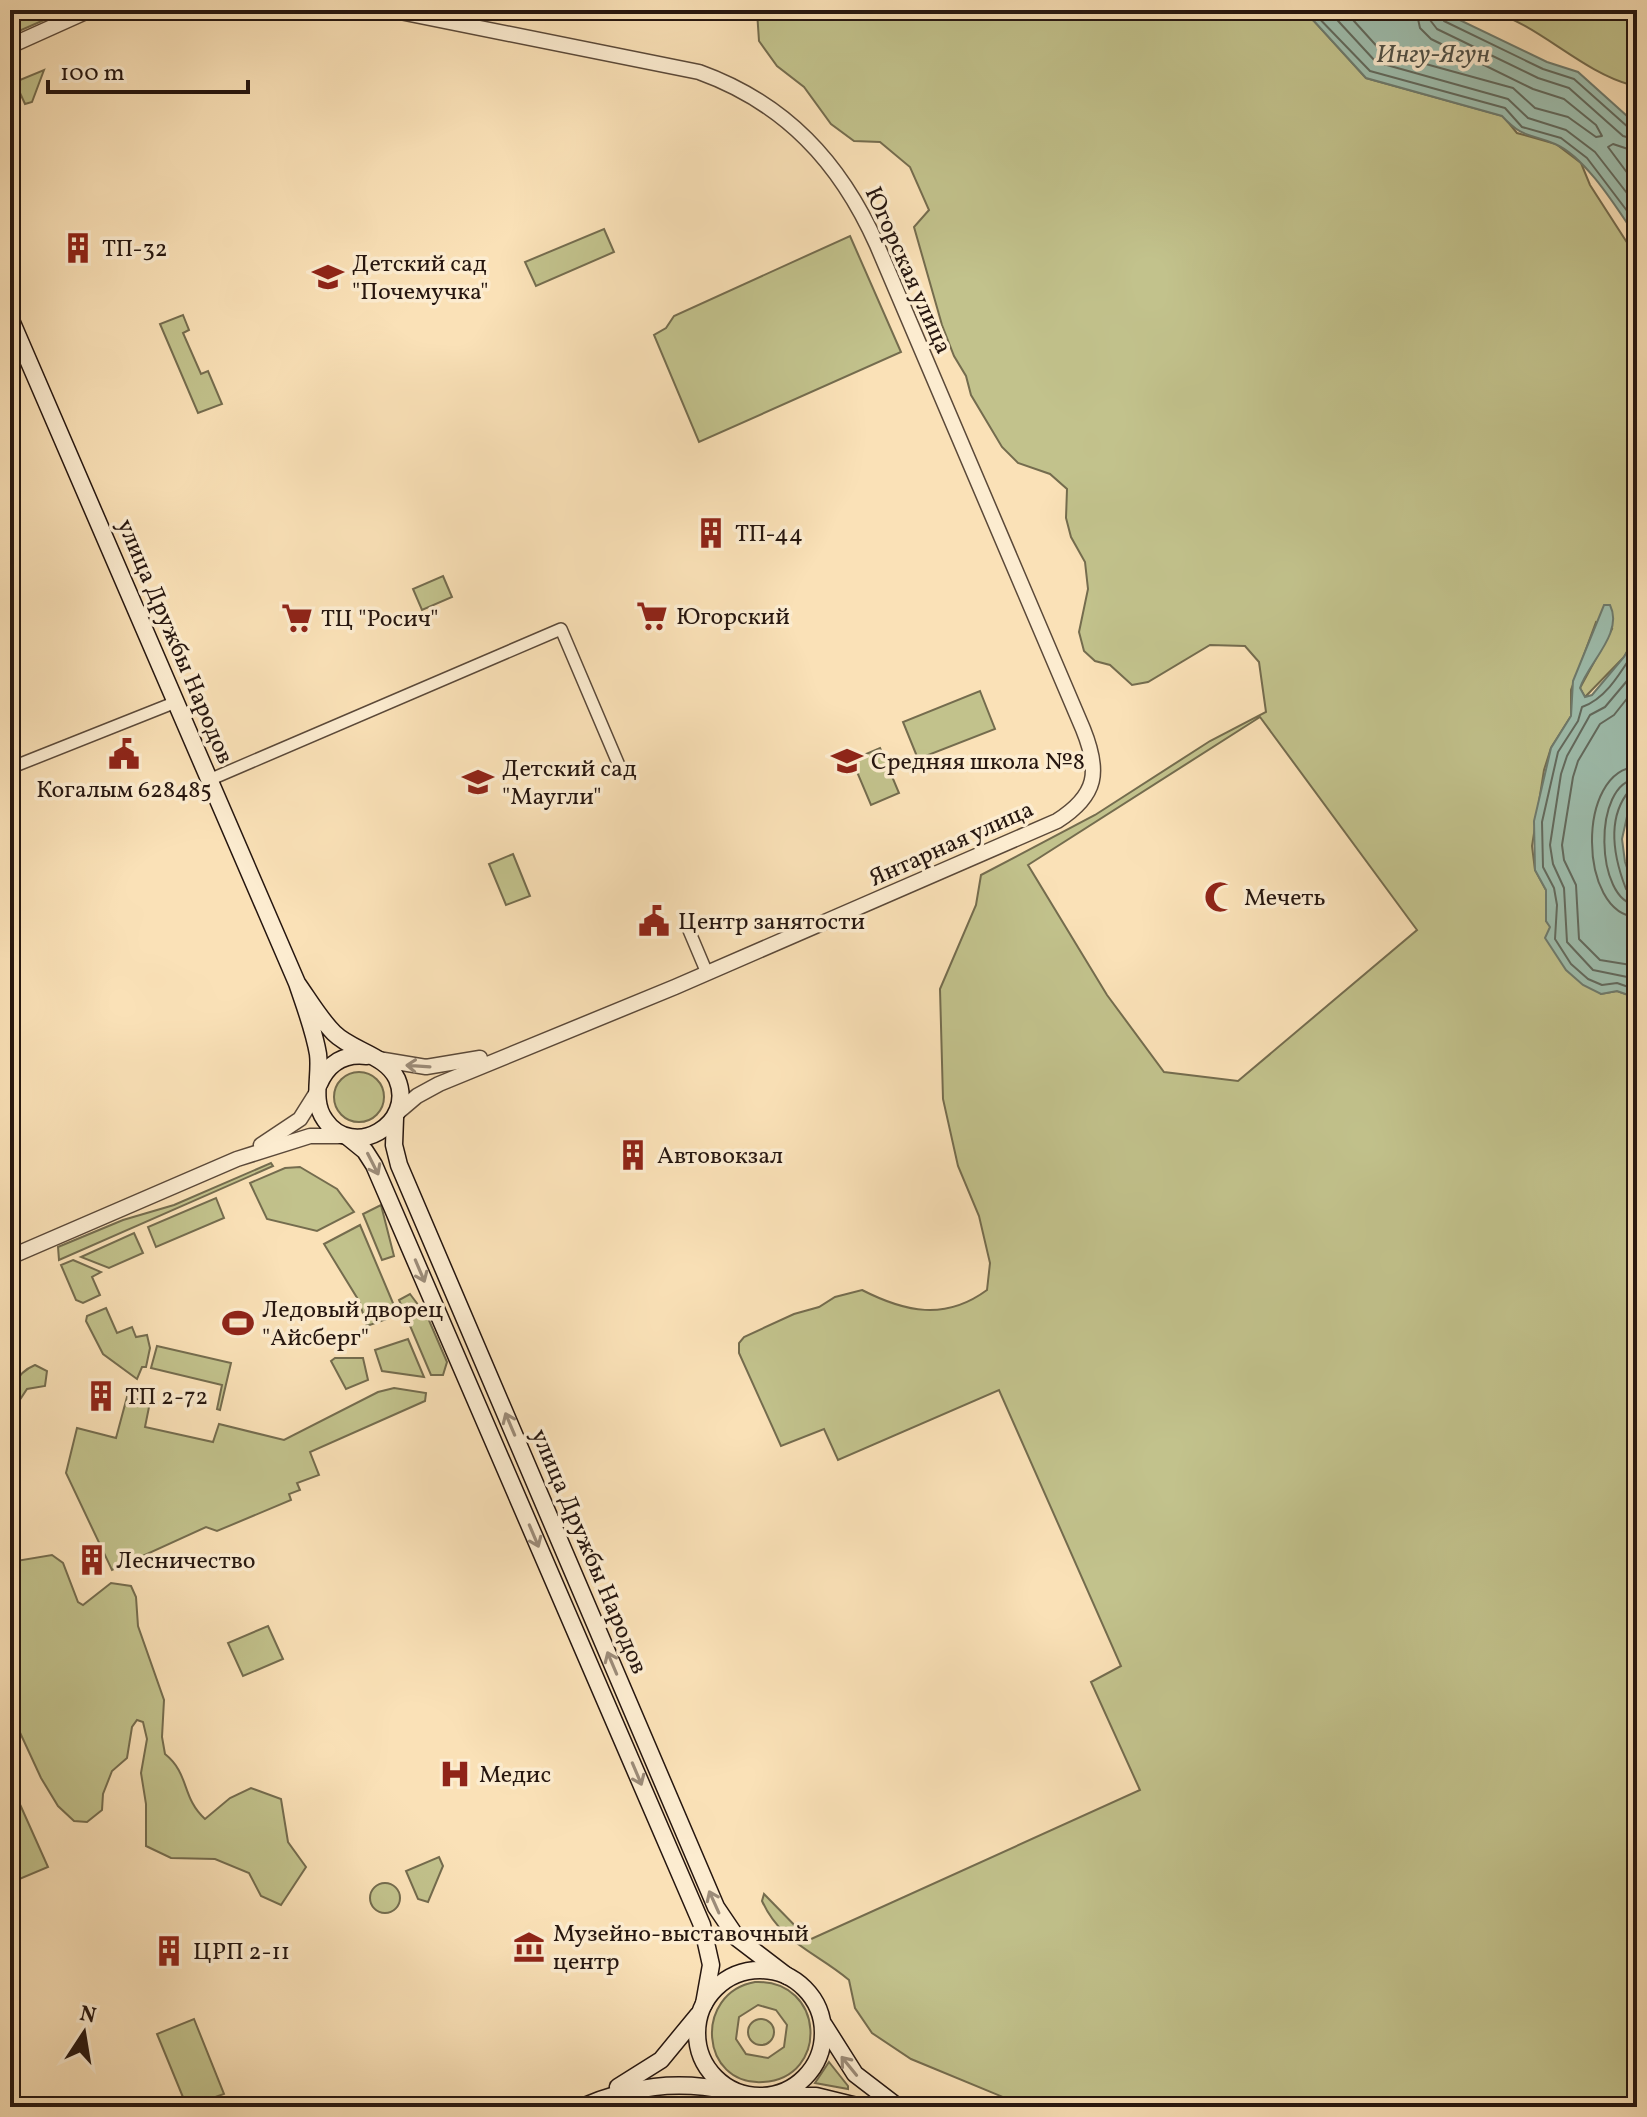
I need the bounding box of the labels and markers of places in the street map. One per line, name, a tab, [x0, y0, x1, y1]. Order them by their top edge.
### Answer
building icon: ТП-32	[61, 231, 95, 265]
place label: ТП-32	[102, 233, 168, 267]
place label: Детский сад "Почемучка"	[352, 248, 488, 310]
school or university icon: Детский сад "Почемучка"	[311, 260, 345, 294]
building icon: ТП-44	[694, 516, 728, 550]
place label: ТП-44	[735, 518, 803, 552]
supermarket icon: Югорский	[635, 599, 669, 633]
supermarket icon: ТЦ "Росич"	[280, 601, 314, 635]
place label: Югорский	[676, 601, 790, 635]
place label: ТЦ "Росич"	[321, 603, 439, 637]
public building icon: Когалым 628485	[107, 737, 141, 771]
school or university icon: Средняя школа №8	[830, 744, 864, 778]
place label: Средняя школа №8	[871, 746, 1085, 780]
place label: Детский сад "Маугли"	[502, 753, 637, 815]
school or university icon: Детский сад "Маугли"	[461, 765, 495, 799]
place label: Когалым 628485	[36, 774, 212, 808]
mosque icon: Мечеть	[1203, 880, 1237, 914]
place label: Мечеть	[1244, 882, 1326, 916]
public building icon: Центр занятости	[637, 904, 671, 938]
place label: Центр занятости	[678, 906, 865, 940]
building icon: Автовокзал	[616, 1138, 650, 1172]
place label: Автовокзал	[657, 1140, 783, 1174]
place label: Ледовый дворец "Айсберг"	[262, 1294, 443, 1356]
sports icon: Ледовый дворец "Айсберг"	[221, 1306, 255, 1340]
building icon: ТП 2-72	[84, 1379, 118, 1413]
place label: ТП 2-72	[125, 1381, 208, 1415]
building icon: Лесничество	[75, 1543, 109, 1577]
place label: Лесничество	[116, 1545, 256, 1579]
hospital icon: Медис	[438, 1757, 472, 1791]
place label: Медис	[479, 1759, 551, 1793]
place label: Музейно-выставочный центр	[553, 1918, 809, 1980]
museum icon: Музейно-выставочный центр	[512, 1930, 546, 1964]
building icon: ЦРП 2-11	[152, 1934, 186, 1968]
place label: ЦРП 2-11	[193, 1936, 290, 1970]

